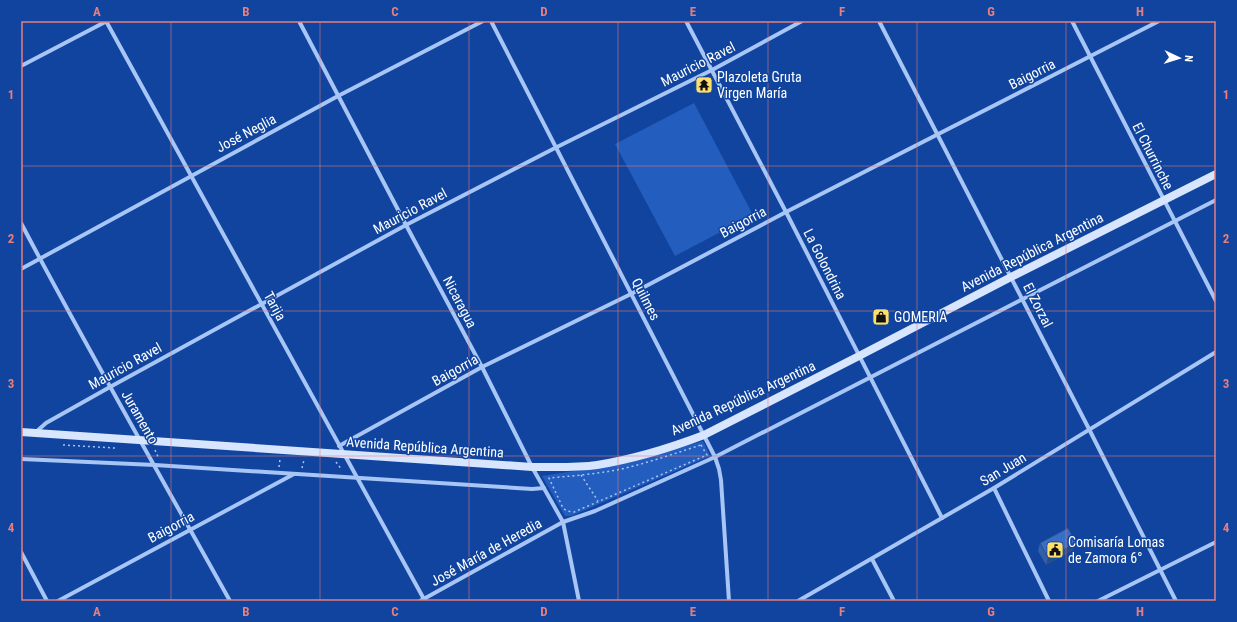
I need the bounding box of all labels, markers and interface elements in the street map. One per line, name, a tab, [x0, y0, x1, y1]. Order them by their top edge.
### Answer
text: A	[93, 4, 101, 19]
text: B	[242, 4, 250, 19]
text: C	[391, 4, 399, 19]
text: D	[540, 4, 548, 19]
text: E	[690, 4, 697, 19]
text: F	[839, 4, 845, 19]
text: G	[987, 4, 995, 19]
text: H	[1136, 4, 1144, 19]
street label: Mauricio Ravel	[658, 38, 738, 90]
north arrow	[1159, 38, 1199, 78]
text: N	[1182, 55, 1195, 63]
street label: Baigorria	[1006, 56, 1058, 92]
place label: Plazoleta Gruta Virgen María	[717, 69, 802, 101]
temple icon: Plazoleta Gruta Virgen María	[694, 75, 714, 95]
text: 1	[8, 87, 14, 102]
text: 1	[1223, 87, 1229, 102]
street label: José Neglia	[213, 111, 279, 155]
street label: El Churrinche	[1129, 120, 1177, 193]
street label: Mauricio Ravel	[370, 185, 450, 237]
street label: Baigorria	[717, 203, 769, 241]
street label: Avenida República Argentina	[958, 209, 1106, 295]
street label: La Golondrina	[800, 226, 850, 302]
text: 2	[8, 231, 15, 246]
text: 2	[1223, 231, 1230, 246]
street label: Nicaragua	[440, 273, 480, 331]
street label: Quilmes	[629, 275, 663, 323]
street label: El Zorzal	[1020, 280, 1056, 330]
street label: Tarija	[261, 289, 289, 323]
shop icon: GOMERIA	[871, 307, 891, 327]
place label: GOMERIA	[894, 309, 947, 325]
street label: Mauricio Ravel	[86, 339, 164, 393]
street label: Baigorria	[429, 351, 481, 389]
street label: Avenida República Argentina	[668, 357, 818, 439]
text: 3	[8, 376, 14, 391]
text: 3	[1223, 376, 1229, 391]
street label: Juramento	[118, 387, 162, 447]
street label: Avenida República Argentina	[346, 434, 504, 460]
street label: San Juan	[977, 449, 1029, 489]
street label: Baigorria	[145, 508, 197, 546]
street label: José María de Heredia	[428, 515, 544, 589]
text: 4	[8, 520, 15, 535]
text: 4	[1223, 520, 1230, 535]
place label: Comisaría Lomas de Zamora 6°	[1068, 534, 1165, 566]
public building icon: Comisaría Lomas de Zamora 6°	[1045, 540, 1065, 560]
text: A	[93, 604, 101, 619]
text: B	[242, 604, 250, 619]
text: C	[391, 604, 399, 619]
text: D	[540, 604, 548, 619]
text: E	[690, 604, 697, 619]
text: F	[839, 604, 845, 619]
text: G	[987, 604, 995, 619]
text: H	[1136, 604, 1144, 619]

